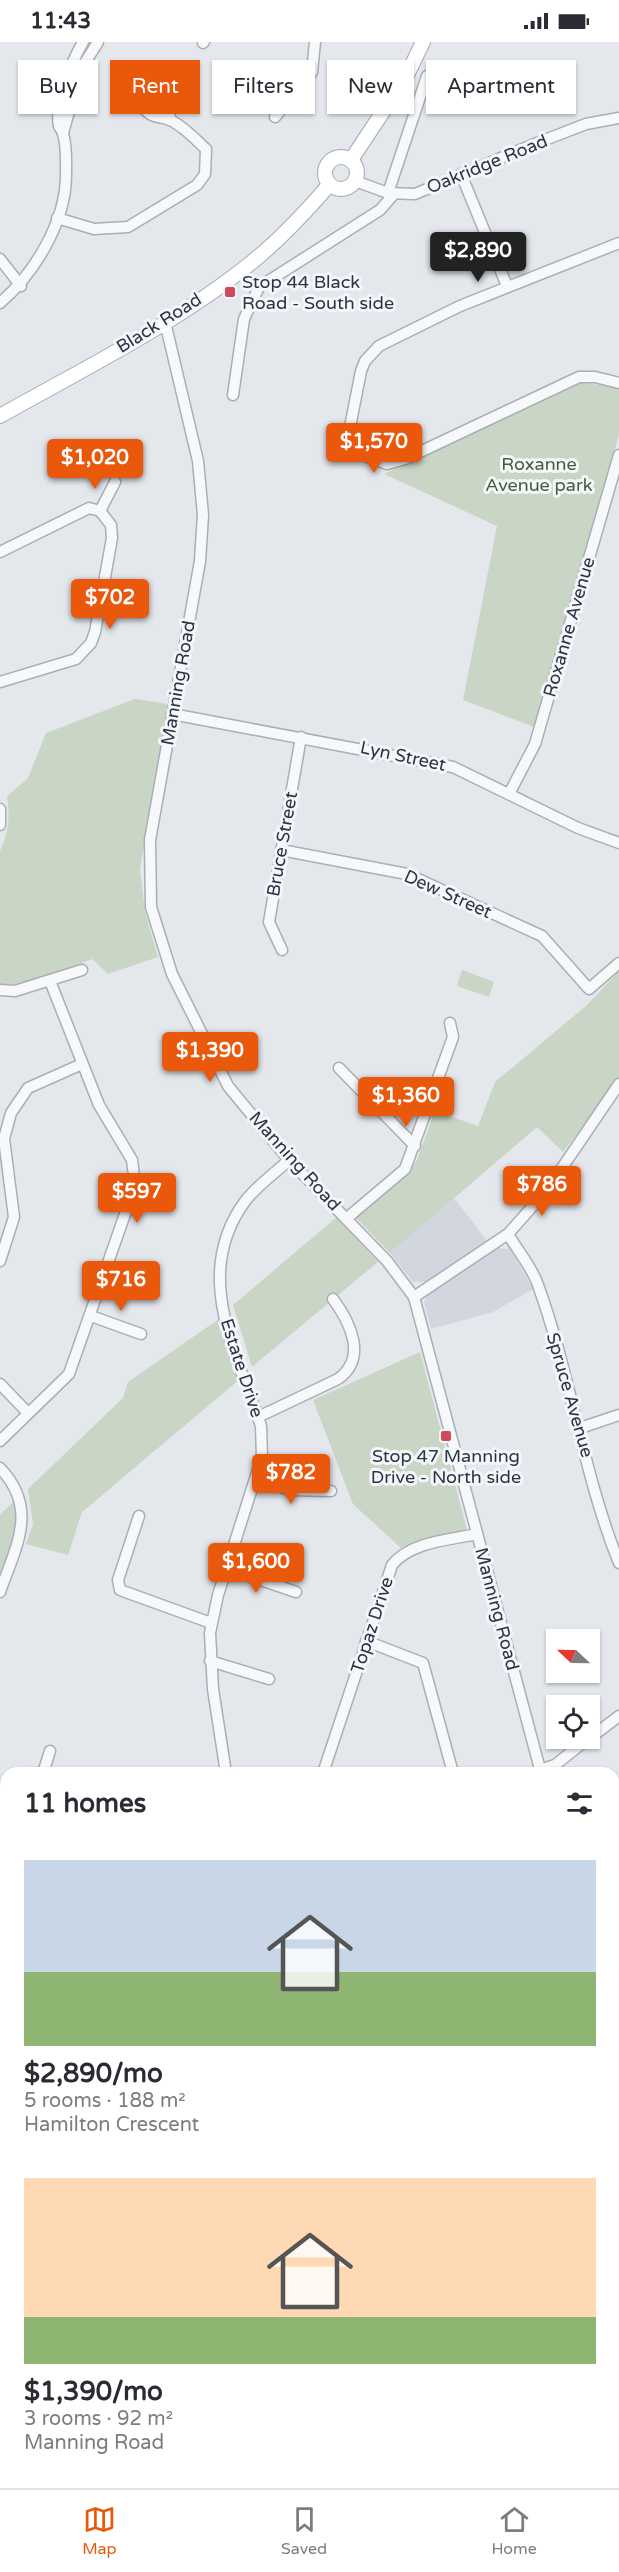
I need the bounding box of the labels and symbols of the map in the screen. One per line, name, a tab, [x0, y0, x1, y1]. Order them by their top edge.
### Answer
street label: Oakridge Road	[423, 130, 551, 198]
pin: $2,890	[429, 232, 527, 283]
place label: Stop 44 Black Road - South side	[242, 271, 394, 314]
marker: Stop 44 Black Road - South side	[223, 285, 237, 299]
street label: Black Road	[112, 288, 206, 358]
pin: $1,570	[325, 423, 423, 474]
pin: $1,020	[46, 439, 144, 490]
park label: Roxanne Avenue park	[485, 453, 593, 496]
street label: Roxanne Avenue	[538, 554, 600, 700]
pin: $702	[74, 579, 146, 630]
street label: Manning Road	[156, 619, 200, 747]
street label: Lyn Street	[358, 736, 448, 776]
street label: Bruce Street	[262, 790, 302, 898]
street label: Dew Street	[401, 865, 495, 923]
pin: $1,390	[161, 1032, 259, 1083]
pin: $1,360	[357, 1077, 455, 1128]
street label: Manning Road	[245, 1107, 345, 1215]
pin: $786	[506, 1166, 578, 1217]
pin: $597	[101, 1173, 173, 1224]
pin: $716	[85, 1261, 157, 1312]
street label: Estate Drive	[216, 1316, 268, 1420]
street label: Spruce Avenue	[542, 1330, 598, 1460]
marker: Stop 47 Manning Drive - North side	[439, 1429, 453, 1443]
place label: Stop 47 Manning Drive - North side	[371, 1445, 521, 1488]
pin: $782	[255, 1454, 327, 1505]
pin: $1,600	[207, 1543, 305, 1594]
street label: Manning Road	[470, 1545, 524, 1673]
street label: Topaz Drive	[346, 1574, 398, 1676]
north arrow	[546, 1629, 600, 1683]

